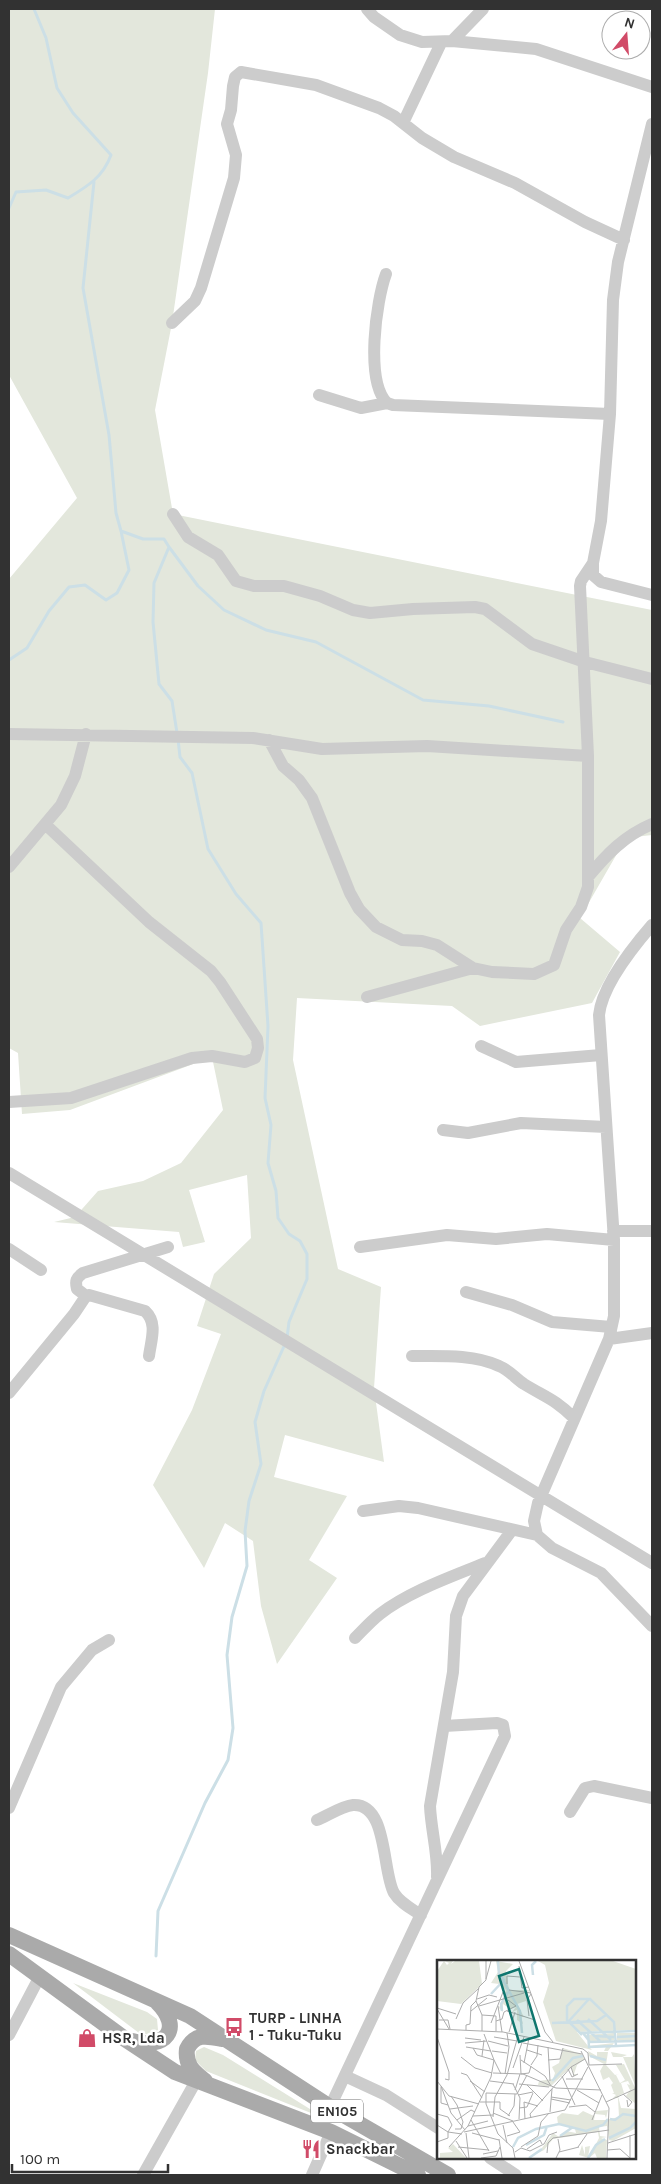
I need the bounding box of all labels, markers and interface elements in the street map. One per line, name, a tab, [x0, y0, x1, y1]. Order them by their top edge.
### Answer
north arrow	[601, 10, 651, 60]
text: N	[622, 13, 637, 33]
inset map	[437, 1960, 636, 2159]
place label: TURP - LINHA 1 - Tuku-Tuku	[249, 2009, 342, 2044]
bus stop icon: TURP - LINHA 1 - Tuku-Tuku	[223, 2016, 245, 2038]
shop icon: HSR, Lda	[76, 2027, 98, 2049]
place label: HSR, Lda	[102, 2029, 165, 2047]
road number: EN105	[311, 2100, 363, 2122]
restaurant icon: Snackbar	[300, 2138, 322, 2160]
place label: Snackbar	[326, 2140, 394, 2158]
scale bar	[12, 2142, 169, 2174]
text: 100 m	[20, 2150, 60, 2168]

